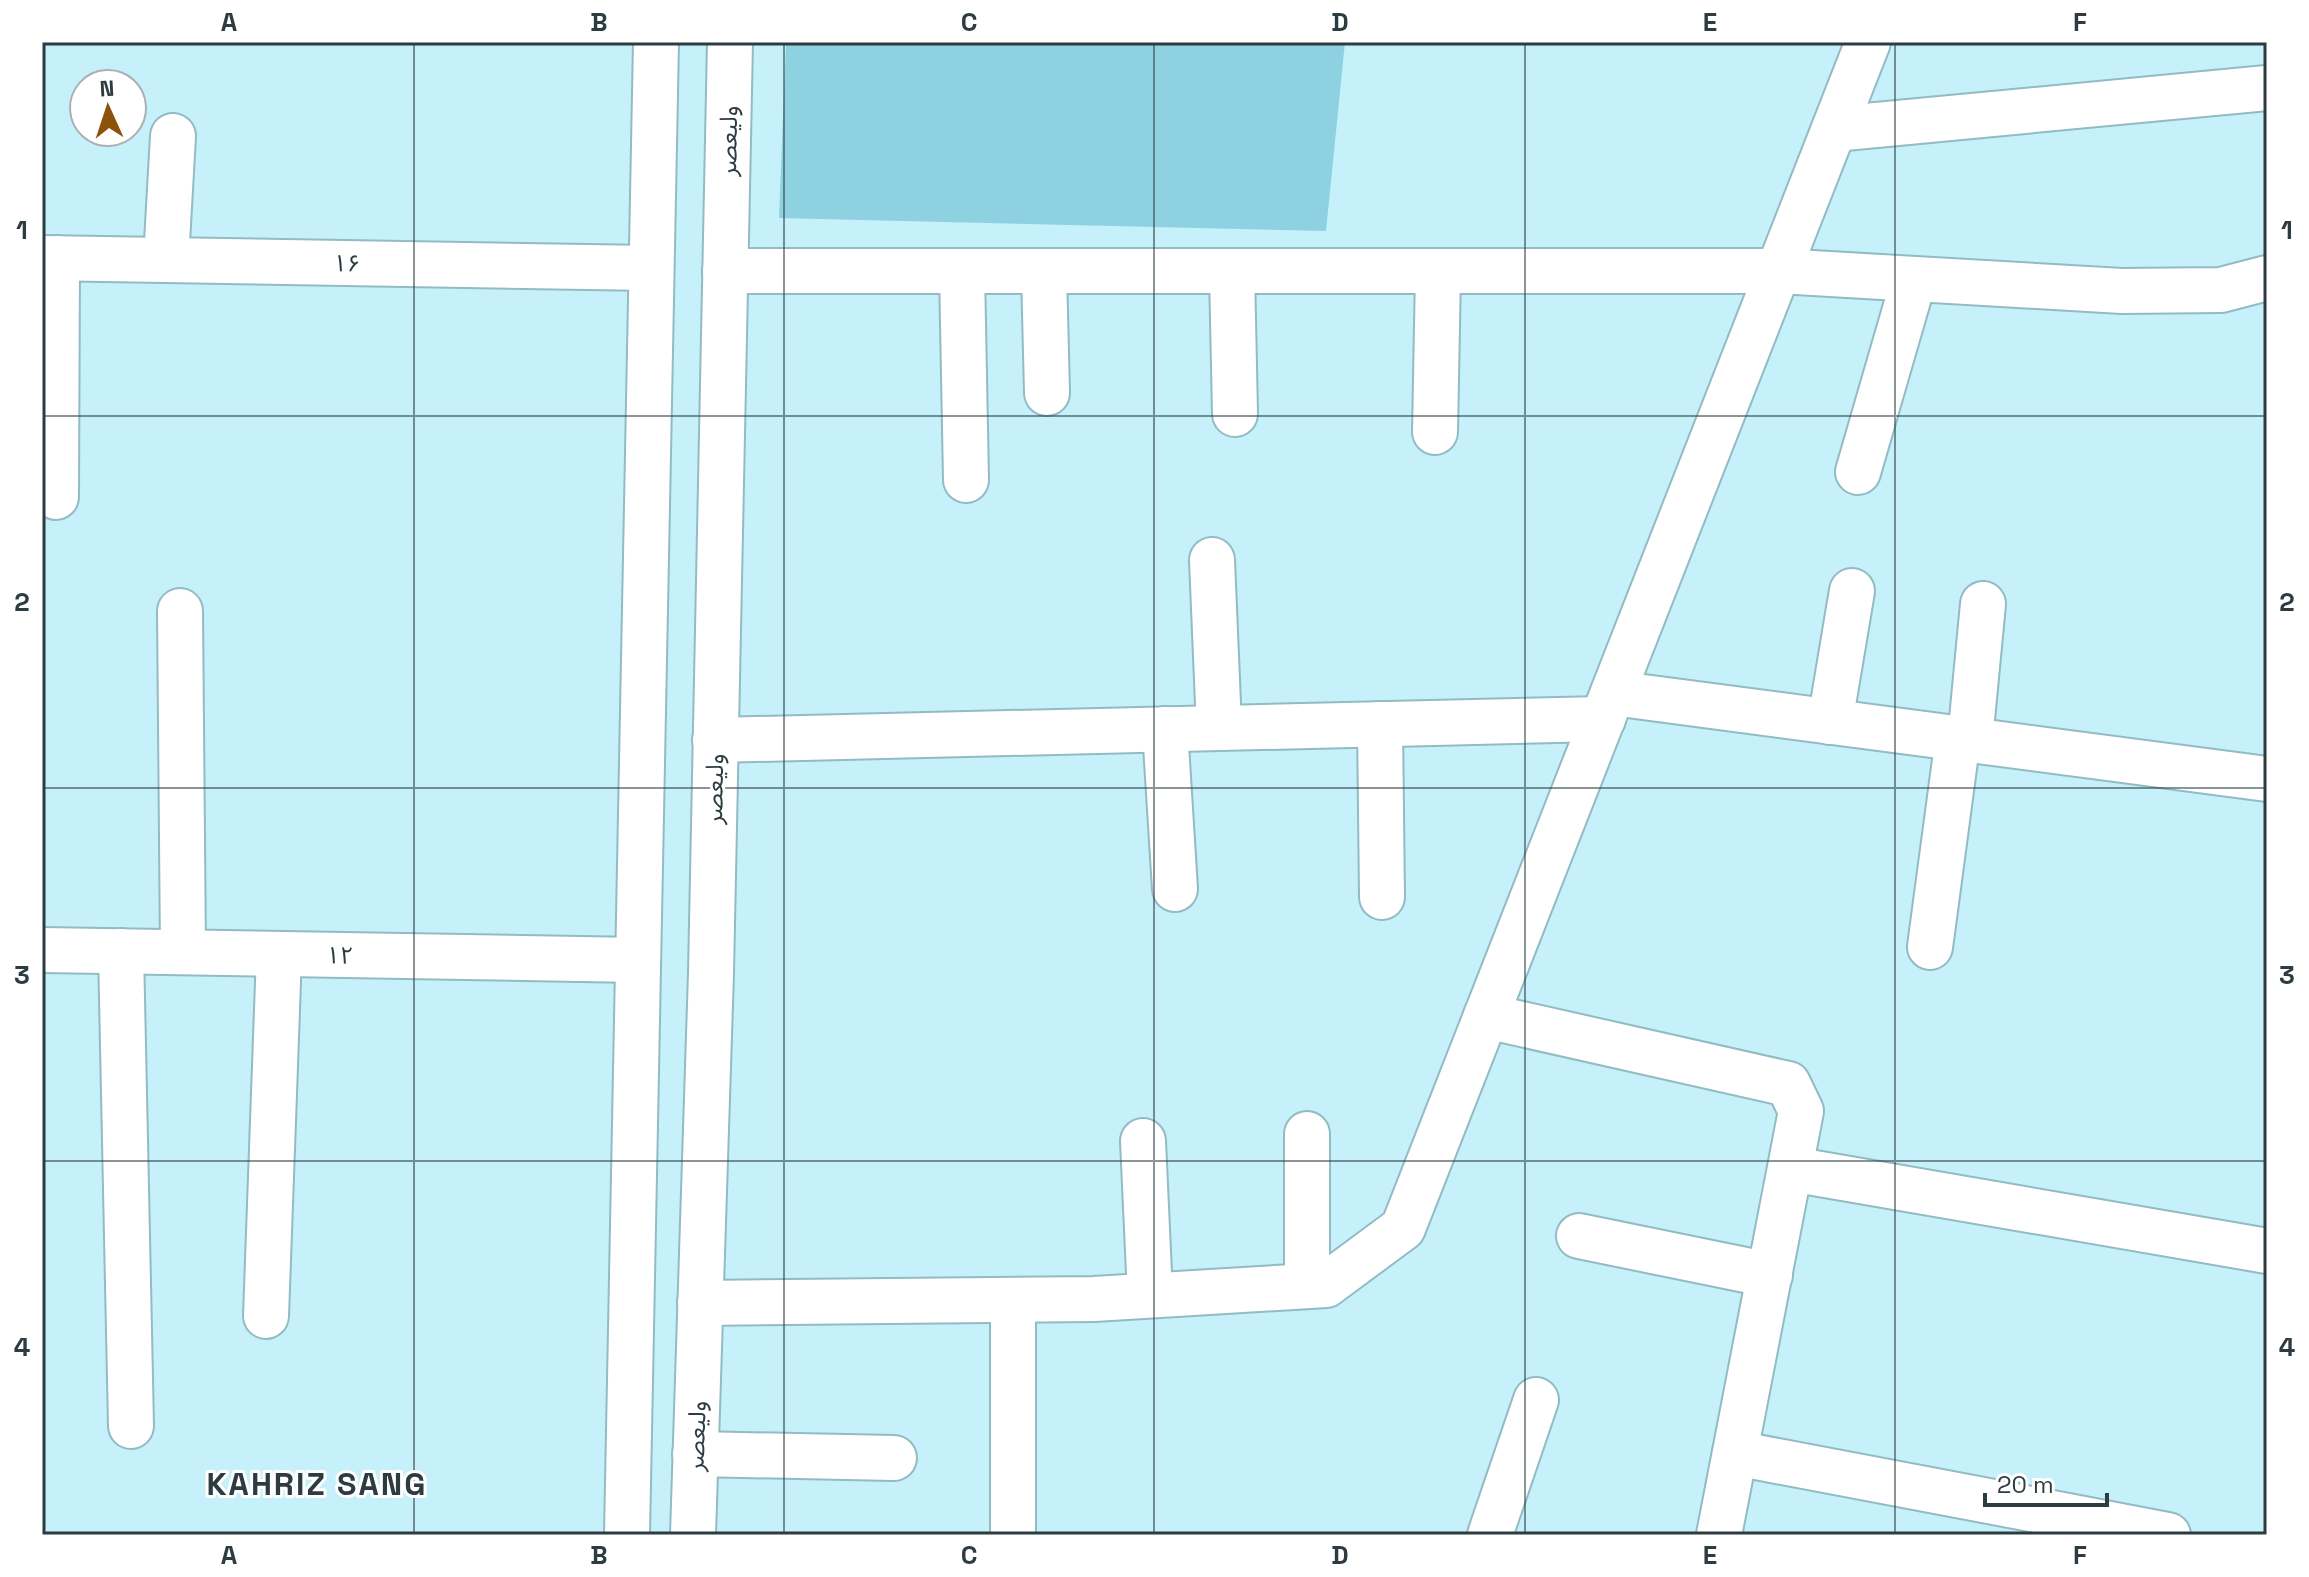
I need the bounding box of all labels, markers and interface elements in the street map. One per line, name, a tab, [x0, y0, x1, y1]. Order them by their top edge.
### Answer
text: A	[221, 5, 238, 39]
text: B	[590, 5, 608, 39]
text: C	[961, 5, 977, 39]
text: D	[1331, 5, 1349, 39]
text: E	[1703, 5, 1717, 39]
text: F	[2073, 5, 2087, 39]
north arrow	[68, 68, 148, 148]
text: N	[99, 74, 115, 102]
street label: ولیعصر	[712, 105, 744, 178]
text: 1	[16, 213, 28, 247]
text: 1	[2281, 213, 2293, 247]
street label: ۱۶	[333, 247, 361, 279]
text: 2	[14, 585, 30, 619]
text: 2	[2279, 585, 2295, 619]
street label: ولیعصر	[698, 753, 730, 826]
street label: ۱۲	[326, 939, 354, 971]
text: 3	[14, 958, 30, 992]
text: 3	[2279, 958, 2295, 992]
text: 4	[14, 1330, 30, 1364]
text: 4	[2279, 1330, 2295, 1364]
street label: ولیعصر	[679, 1400, 713, 1473]
scale bar	[1985, 1457, 2107, 1507]
district label: KAHRIZ SANG	[207, 1464, 427, 1504]
text: 20 m	[1997, 1469, 2054, 1500]
text: A	[221, 1538, 238, 1572]
text: B	[590, 1538, 608, 1572]
text: C	[961, 1538, 977, 1572]
text: D	[1331, 1538, 1349, 1572]
text: E	[1703, 1538, 1717, 1572]
text: F	[2073, 1538, 2087, 1572]

